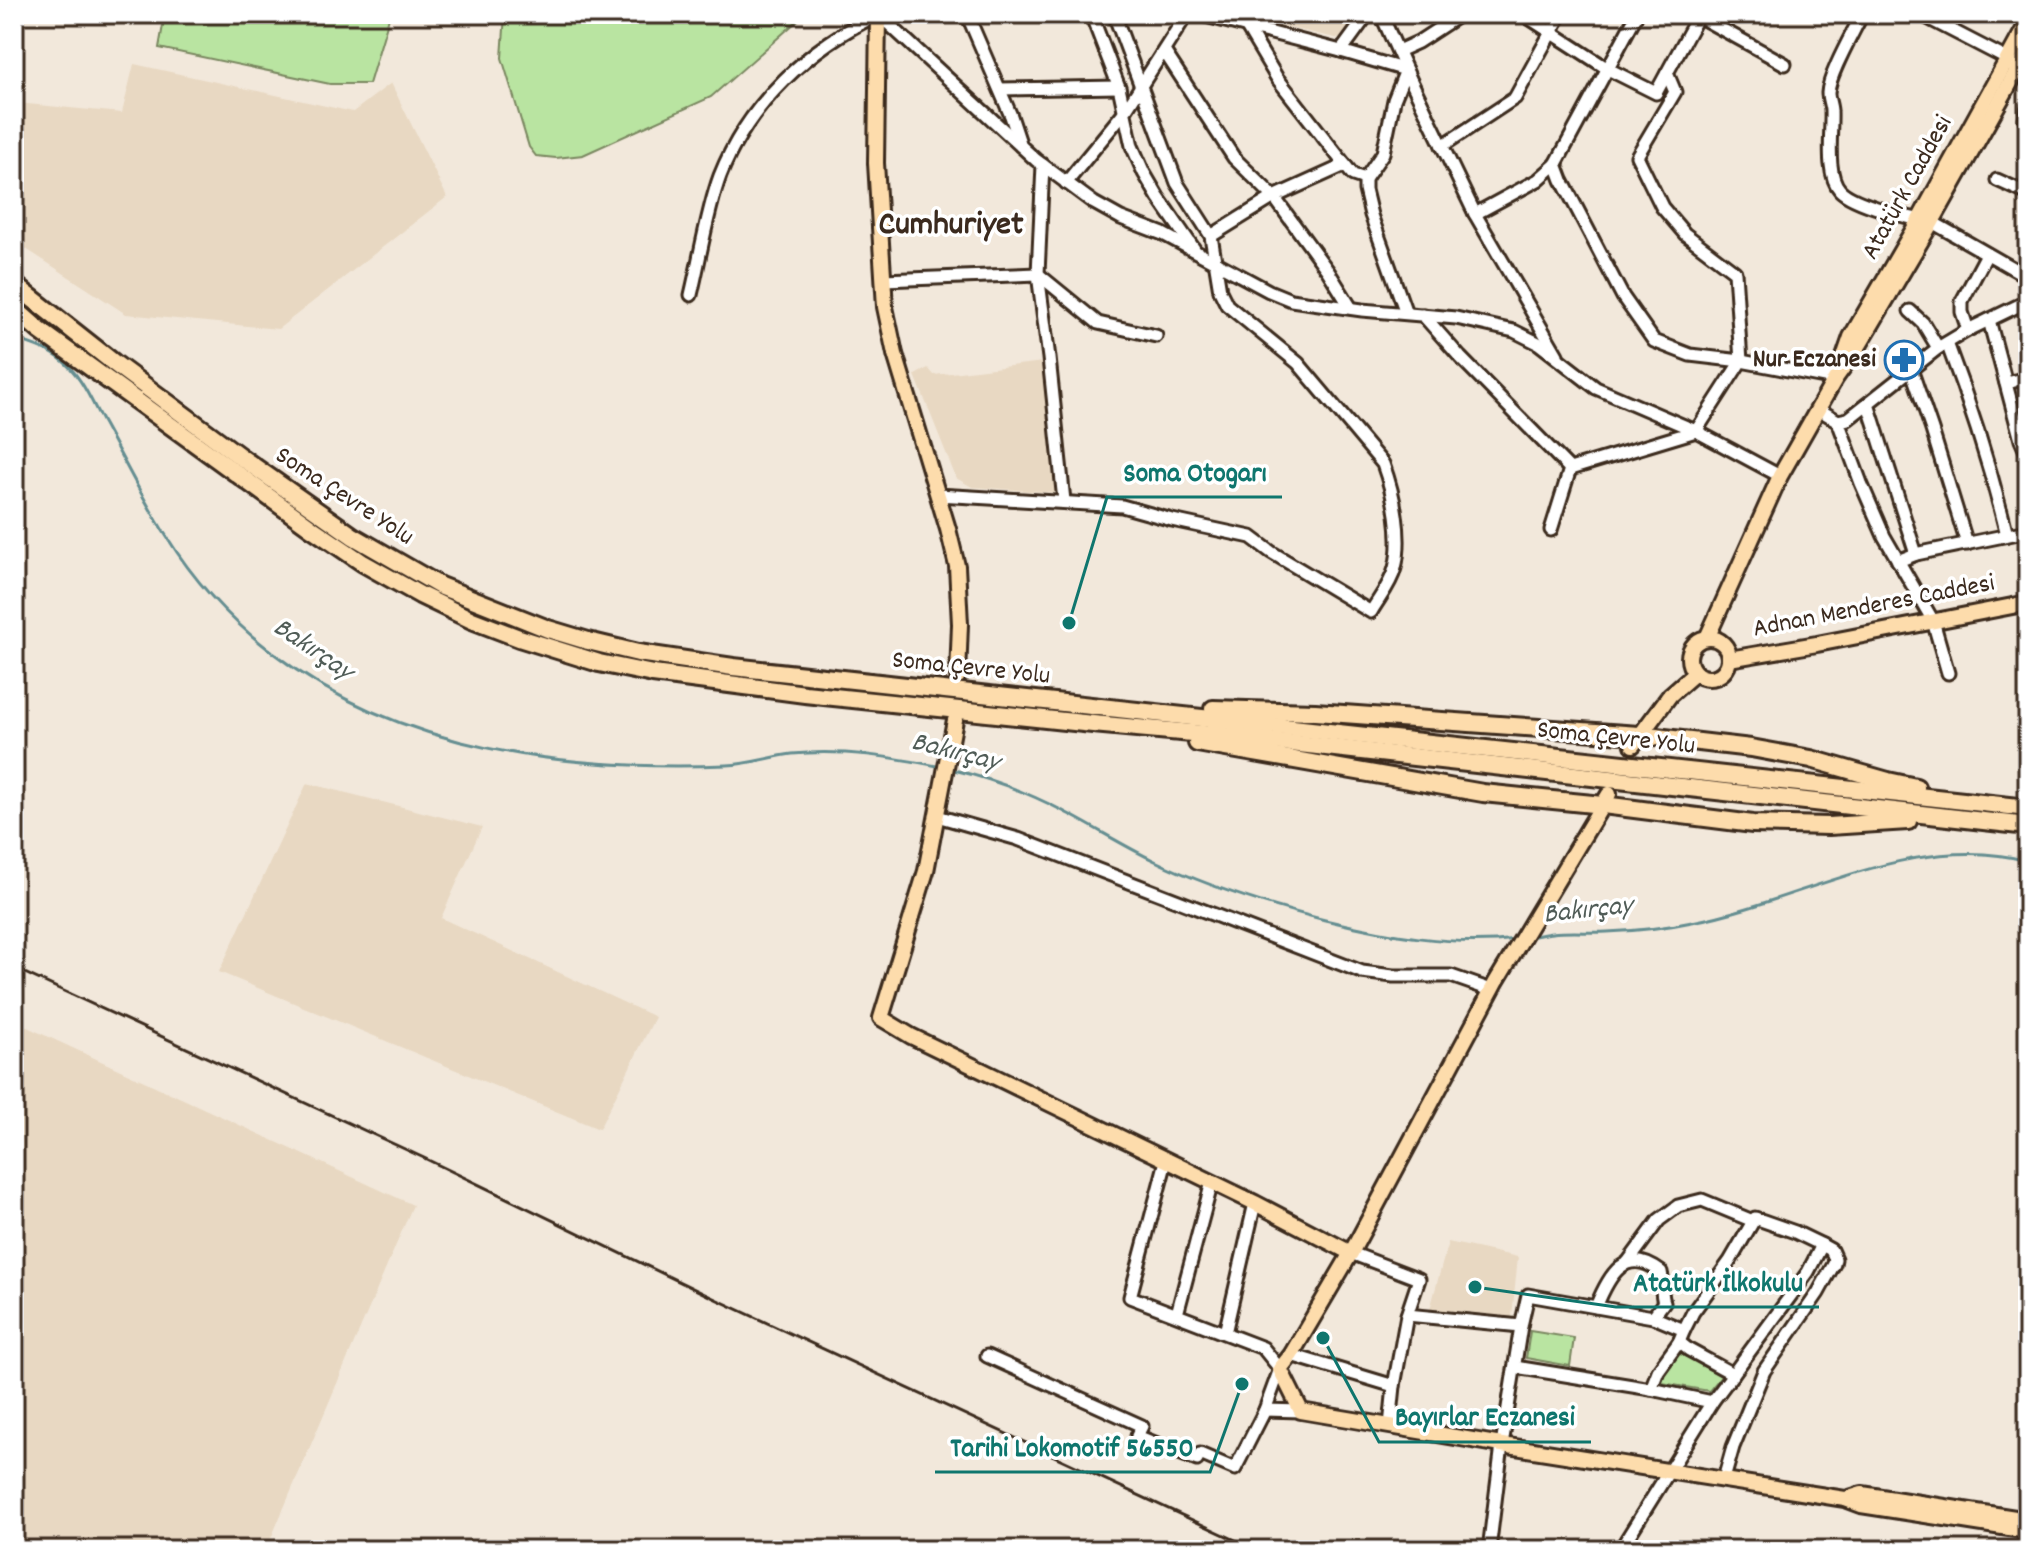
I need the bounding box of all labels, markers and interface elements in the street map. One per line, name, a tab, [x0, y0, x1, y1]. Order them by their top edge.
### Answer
street label: Atatürk Caddesi	[1853, 109, 1963, 267]
district label: Cumhuriyet	[878, 202, 1024, 251]
pharmacy icon: Nur Eczanesi	[1883, 339, 1925, 381]
place label: Nur Eczanesi	[1753, 342, 1876, 379]
street label: Soma Çevre Yolu	[267, 438, 421, 556]
callout: Soma Otogarı	[1107, 445, 1282, 497]
text: Soma Otogarı	[1123, 456, 1267, 496]
street label: Adnan Menderes Caddesi	[1750, 565, 1998, 649]
water label: Bakırçay	[264, 609, 363, 695]
street label: Soma Çevre Yolu	[890, 642, 1052, 696]
street label: Soma Çevre Yolu	[1535, 712, 1697, 766]
water label: Bakırçay	[907, 724, 1007, 785]
water label: Bakırçay	[1542, 887, 1638, 937]
callout: Atatürk İlkokulu	[1616, 1255, 1819, 1307]
text: Atatürk İlkokulu	[1633, 1266, 1803, 1306]
callout: Bayırlar Eczanesi	[1379, 1390, 1591, 1442]
text: Bayırlar Eczanesi	[1395, 1400, 1575, 1440]
callout: Tarihi Lokomotif 56550	[935, 1420, 1210, 1472]
text: Tarihi Lokomotif 56550	[950, 1431, 1194, 1471]

